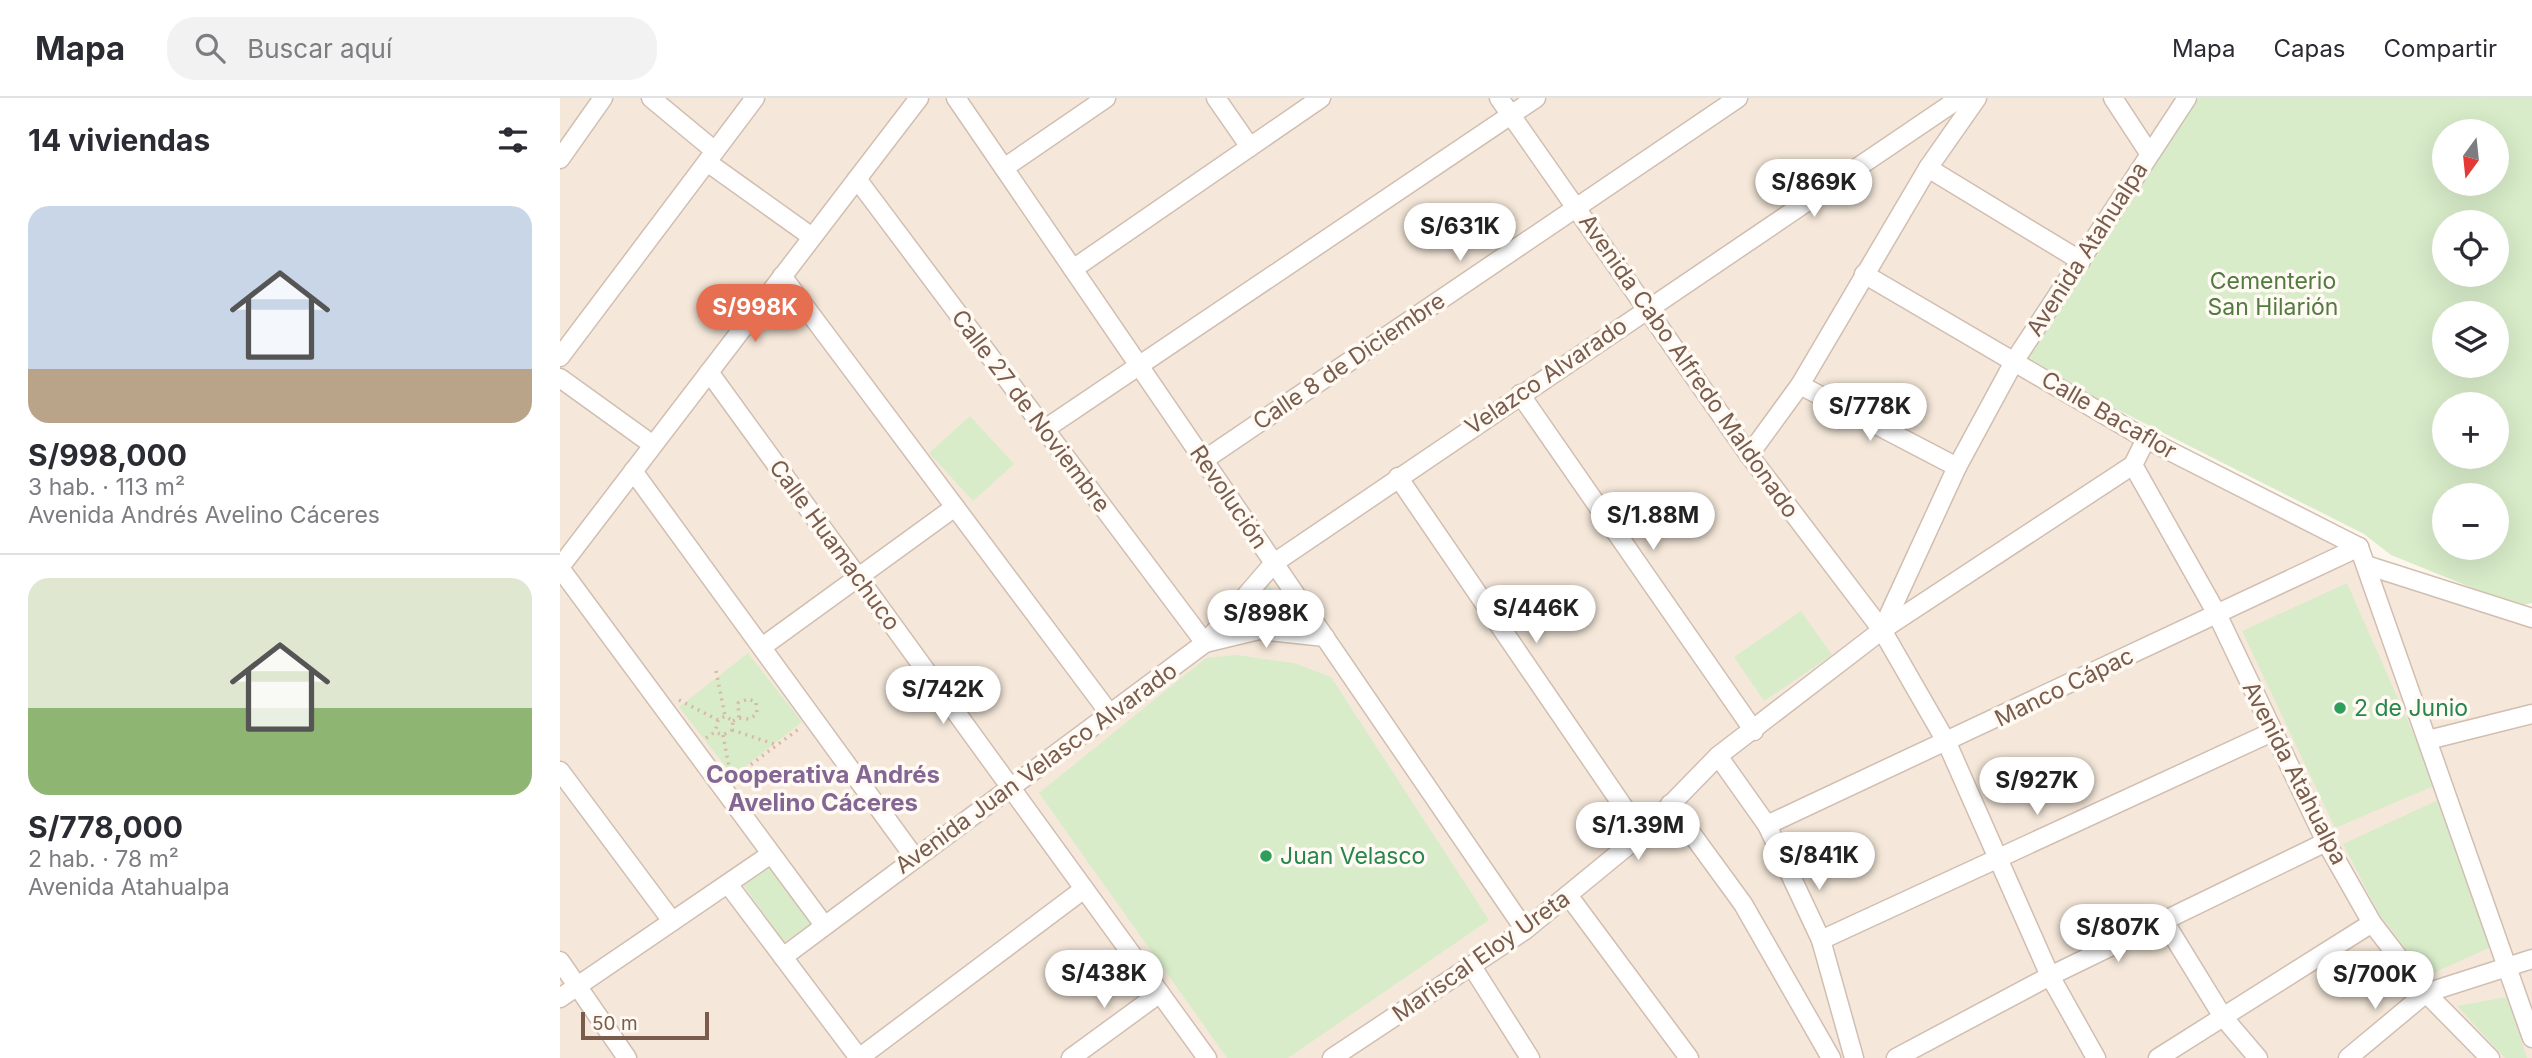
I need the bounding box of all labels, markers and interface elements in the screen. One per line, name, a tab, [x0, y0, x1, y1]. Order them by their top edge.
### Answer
search box	[167, 17, 657, 80]
text: Mapa	[35, 28, 125, 68]
icon: search	[191, 29, 229, 67]
text: Buscar aquí	[247, 33, 392, 64]
text: Mapa	[2172, 34, 2235, 63]
text: Capas	[2273, 34, 2346, 63]
text: Compartir	[2384, 34, 2497, 63]
north arrow	[2432, 119, 2510, 196]
map controls	[2432, 119, 2509, 560]
icon: filters	[494, 121, 532, 159]
text: 14 viviendas	[28, 122, 210, 158]
street label: Avenida Atahualpa	[2020, 157, 2154, 341]
pin: S/869K	[1757, 159, 1871, 219]
text: S/869K	[1771, 168, 1857, 196]
pin: S/631K	[1403, 204, 1517, 263]
street label: Avenida Cabo Alfredo Maldonado	[1573, 209, 1805, 523]
button: locate	[2432, 210, 2509, 287]
text: S/631K	[1420, 212, 1500, 240]
icon: home	[217, 252, 343, 378]
park label: Cementerio San Hilarión	[2208, 267, 2338, 321]
pin: S/998K	[698, 285, 812, 344]
street label: Calle 8 de Diciembre	[1248, 286, 1450, 436]
text: S/998K	[712, 293, 798, 321]
button: layers	[2432, 301, 2509, 378]
street label: Calle 27 de Noviembre	[946, 304, 1116, 518]
street label: Velazco Alvarado	[1460, 312, 1632, 440]
street label: Calle Bacaflor	[2036, 365, 2182, 465]
pin: S/778K	[1813, 384, 1927, 443]
text: S/778K	[1829, 392, 1911, 420]
button: +	[2432, 392, 2509, 469]
text: S/998,000	[28, 437, 187, 473]
street label: Revolución	[1184, 440, 1274, 554]
street label: Calle Huamachuco	[764, 454, 906, 636]
text: 3 hab. · 113 m²	[28, 473, 185, 501]
button: −	[2432, 483, 2509, 560]
pin: S/1.88M	[1588, 492, 1718, 552]
text: Avenida Andrés Avelino Cáceres	[28, 501, 380, 529]
text: S/1.88M	[1607, 501, 1699, 529]
pin: S/446K	[1479, 586, 1593, 645]
pin: S/898K	[1209, 590, 1323, 650]
text: S/446K	[1493, 594, 1579, 622]
text: S/898K	[1223, 599, 1309, 627]
icon: home	[217, 624, 343, 750]
street label: Manco Cápac	[1990, 641, 2138, 733]
street label: Avenida Juan Velasco Alvarado	[890, 656, 1182, 880]
pin: S/742K	[886, 666, 1000, 726]
text: S/742K	[902, 675, 984, 703]
street label: Avenida Atahualpa	[2237, 677, 2353, 869]
place label: 2 de Junio	[2354, 694, 2468, 722]
marker: 2 de Junio	[2332, 700, 2348, 716]
pin: S/927K	[1980, 758, 2094, 817]
district label: Cooperativa Andrés Avelino Cáceres	[706, 760, 940, 817]
text: S/927K	[1995, 766, 2079, 794]
pin: S/1.39M	[1573, 802, 1703, 862]
text: S/778,000	[28, 809, 183, 845]
text: S/1.39M	[1592, 811, 1684, 839]
pin: S/841K	[1762, 832, 1876, 892]
text: S/841K	[1779, 841, 1859, 869]
place label: Juan Velasco	[1280, 842, 1425, 870]
text: 2 hab. · 78 m²	[28, 845, 179, 873]
marker: Juan Velasco	[1258, 848, 1274, 864]
text: Avenida Atahualpa	[28, 873, 230, 901]
street label: Mariscal Eloy Ureta	[1387, 884, 1575, 1028]
pin: S/807K	[2061, 904, 2175, 964]
text: S/807K	[2076, 913, 2160, 941]
pin: S/438K	[1047, 950, 1161, 1010]
pin: S/700K	[2318, 951, 2432, 1011]
text: S/438K	[1061, 959, 1147, 987]
text: S/700K	[2333, 960, 2417, 988]
scale bar	[581, 1009, 709, 1041]
text: 50 m	[592, 1012, 638, 1035]

